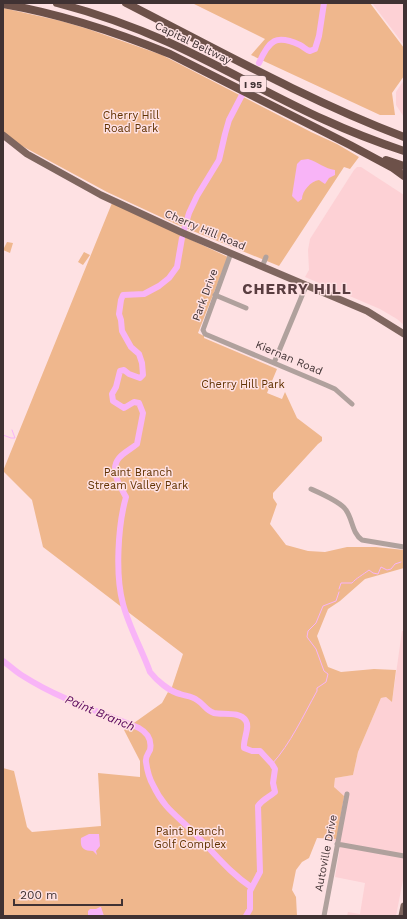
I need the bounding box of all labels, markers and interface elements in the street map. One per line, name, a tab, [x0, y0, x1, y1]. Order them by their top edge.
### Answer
street label: Capital Beltway	[153, 19, 233, 67]
road number: I 95	[240, 76, 266, 92]
park label: Cherry Hill Road Park	[103, 109, 160, 135]
street label: Cherry Hill Road	[163, 207, 247, 253]
street label: Park Drive	[190, 267, 220, 323]
district label: CHERRY HILL	[242, 280, 352, 298]
street label: Kiernan Road	[254, 338, 324, 378]
park label: Cherry Hill Park	[201, 378, 285, 391]
park label: Paint Branch Stream Valley Park	[88, 466, 188, 492]
water label: Paint Branch	[63, 692, 137, 734]
street label: Autoville Drive	[312, 813, 340, 893]
park label: Paint Branch Golf Complex	[154, 825, 226, 851]
scale bar	[14, 881, 122, 907]
text: 200 m	[20, 888, 57, 902]

